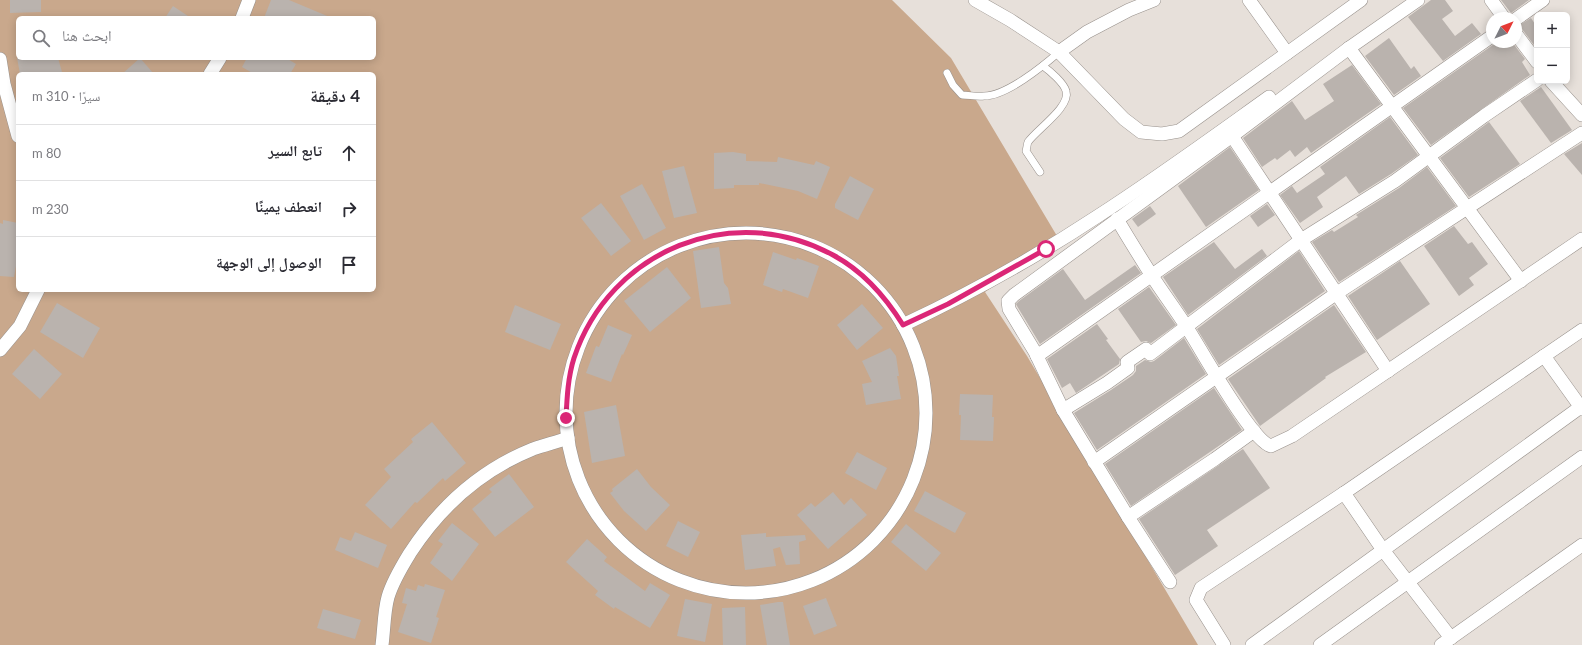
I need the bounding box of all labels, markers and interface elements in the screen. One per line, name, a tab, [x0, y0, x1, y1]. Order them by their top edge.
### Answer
north arrow	[1486, 12, 1522, 48]
map controls	[1534, 12, 1570, 84]
button: +	[1534, 12, 1570, 48]
search box	[16, 16, 376, 60]
text: ابحث هنا	[62, 26, 112, 44]
icon: search	[30, 27, 52, 49]
button: −	[1534, 48, 1570, 84]
text: 4 دقيقة	[310, 85, 360, 106]
text: سيرًا · 310 m	[32, 88, 100, 104]
text: تابع السير	[268, 141, 322, 159]
icon: ahead	[338, 142, 360, 164]
text: 80 m	[32, 145, 61, 161]
text: انعطف يمينًا	[255, 197, 322, 215]
icon: right	[338, 198, 360, 220]
text: 230 m	[32, 201, 69, 217]
route start	[1037, 240, 1055, 258]
text: الوصول إلى الوجهة	[216, 253, 322, 271]
icon: arrive	[338, 254, 360, 276]
route end	[557, 409, 575, 427]

